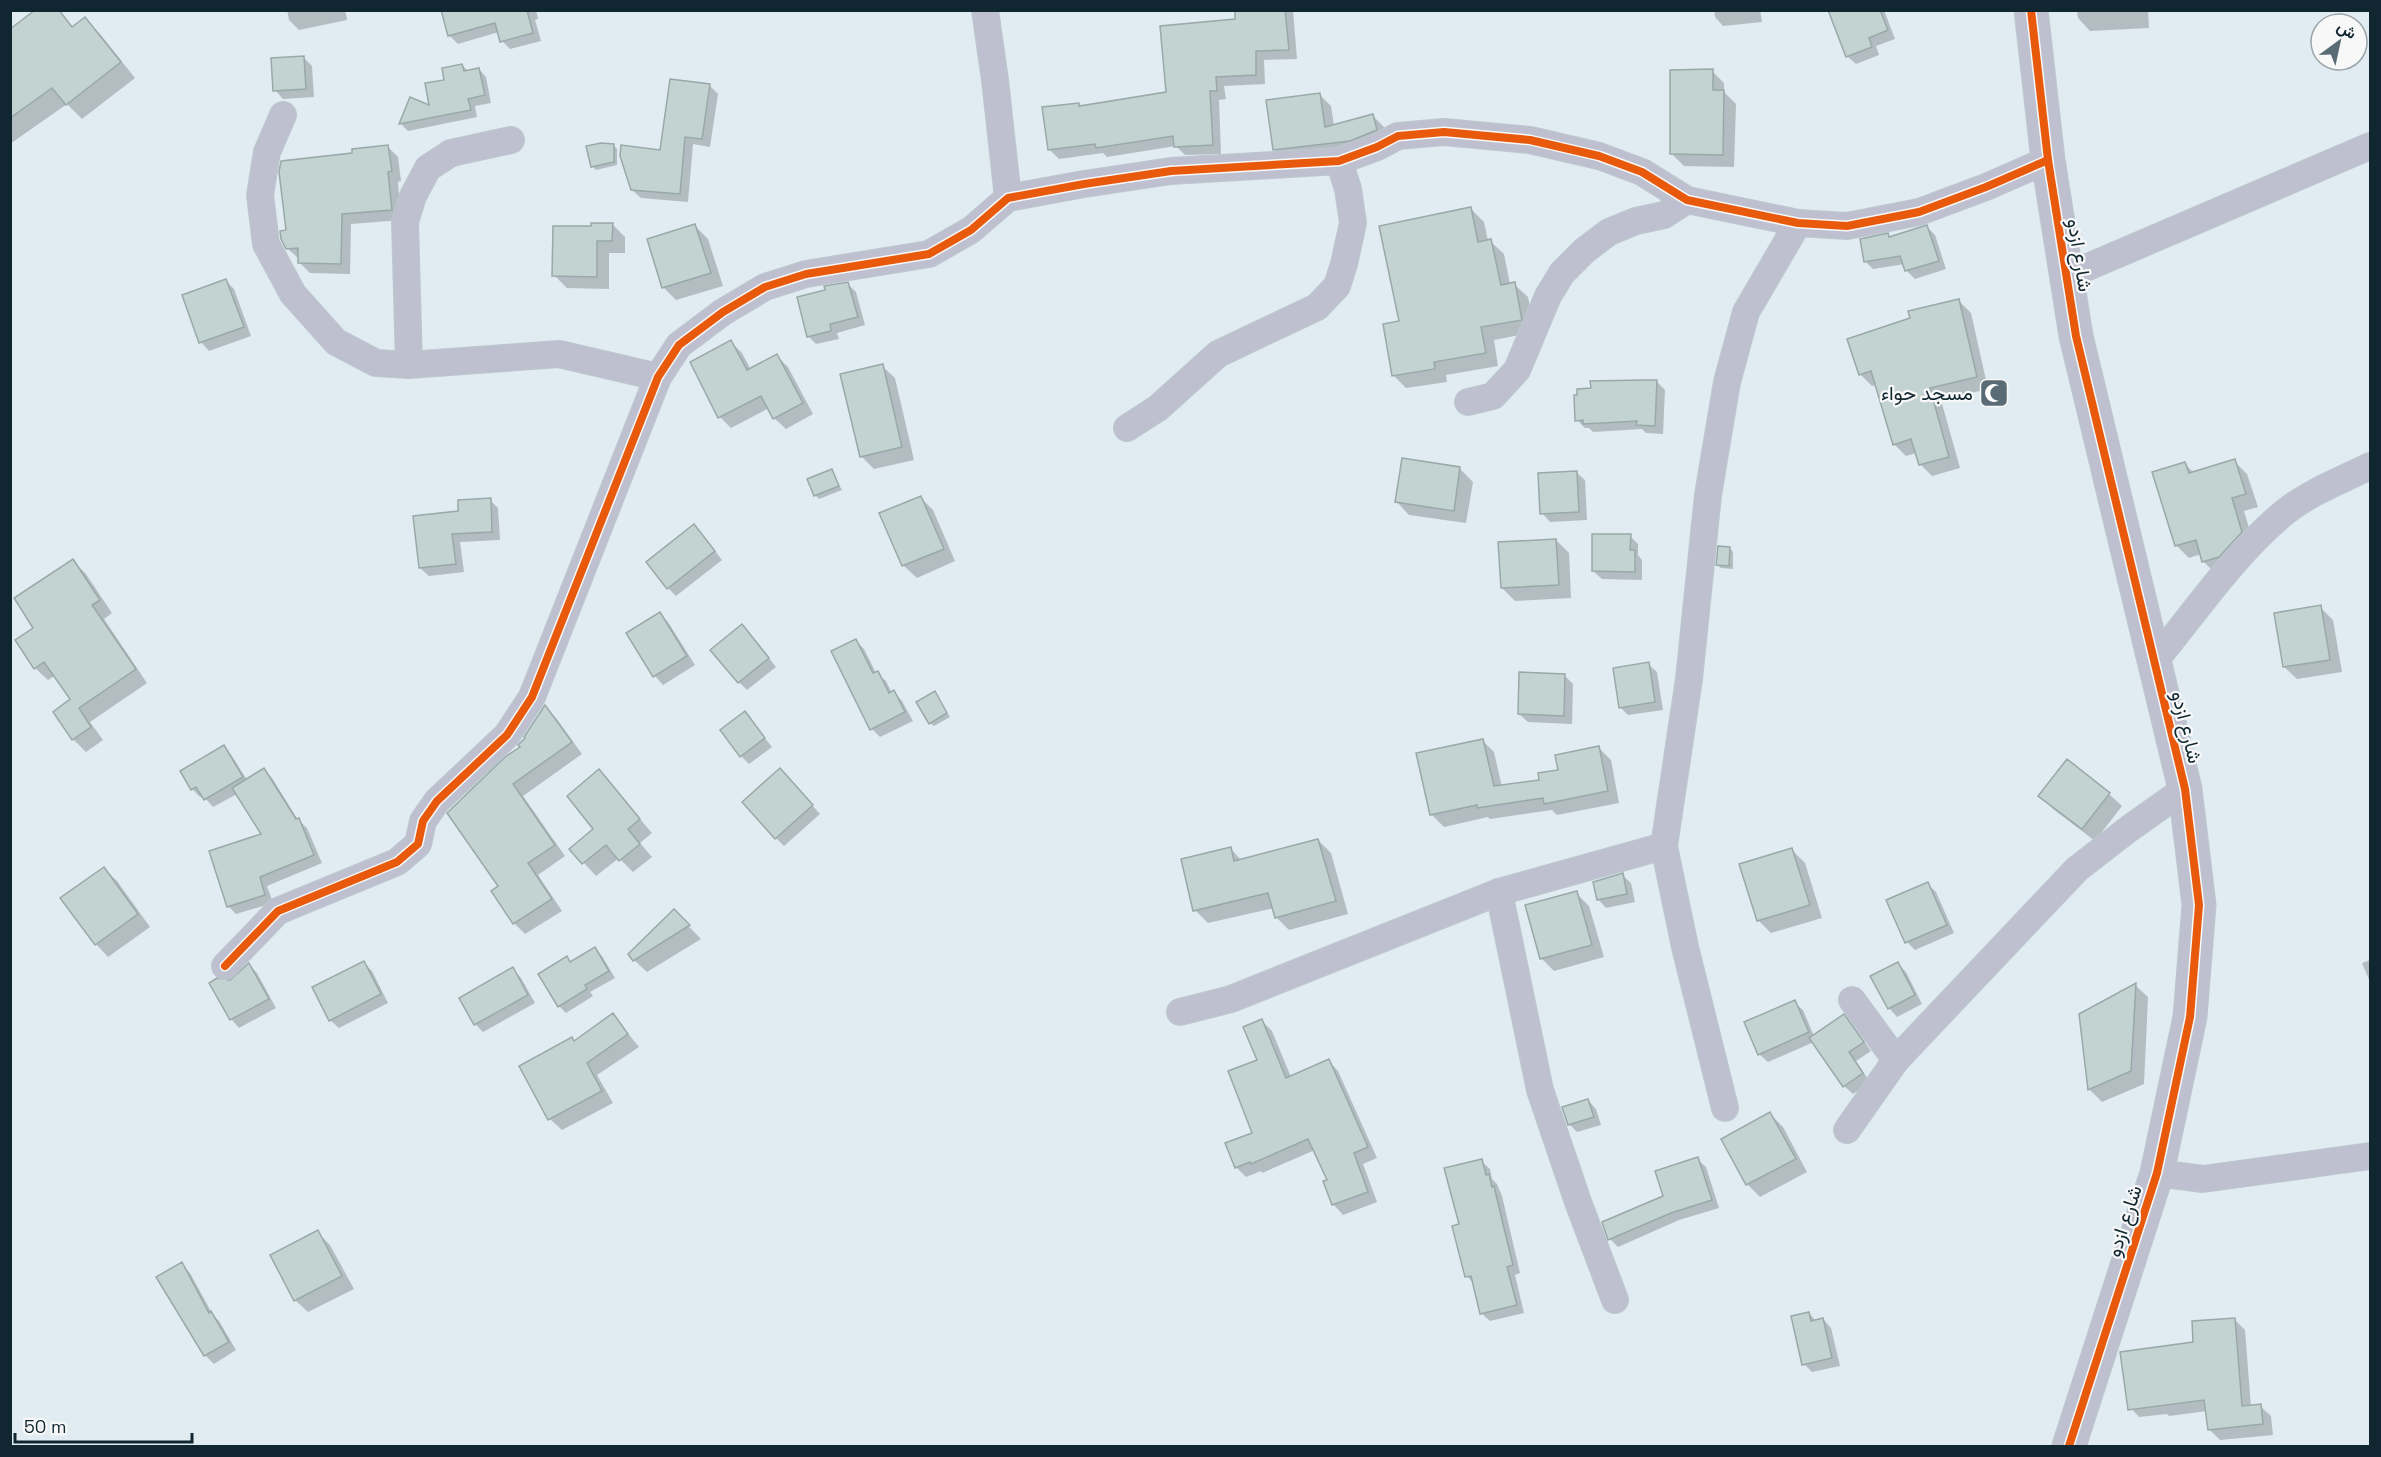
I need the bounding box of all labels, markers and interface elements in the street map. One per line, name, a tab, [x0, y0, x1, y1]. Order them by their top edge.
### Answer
north arrow	[2309, 12, 2369, 72]
text: ش	[2333, 16, 2361, 44]
street label: شارع ازدو	[2060, 217, 2099, 294]
mosque icon: مسجد حواء	[1978, 377, 2010, 409]
place label: مسجد حواء	[1881, 380, 1973, 406]
street label: شارع ازدو	[2164, 688, 2209, 766]
street label: شارع ازدو	[2100, 1182, 2149, 1260]
scale bar	[15, 1406, 192, 1444]
text: 50 m	[24, 1415, 66, 1438]

